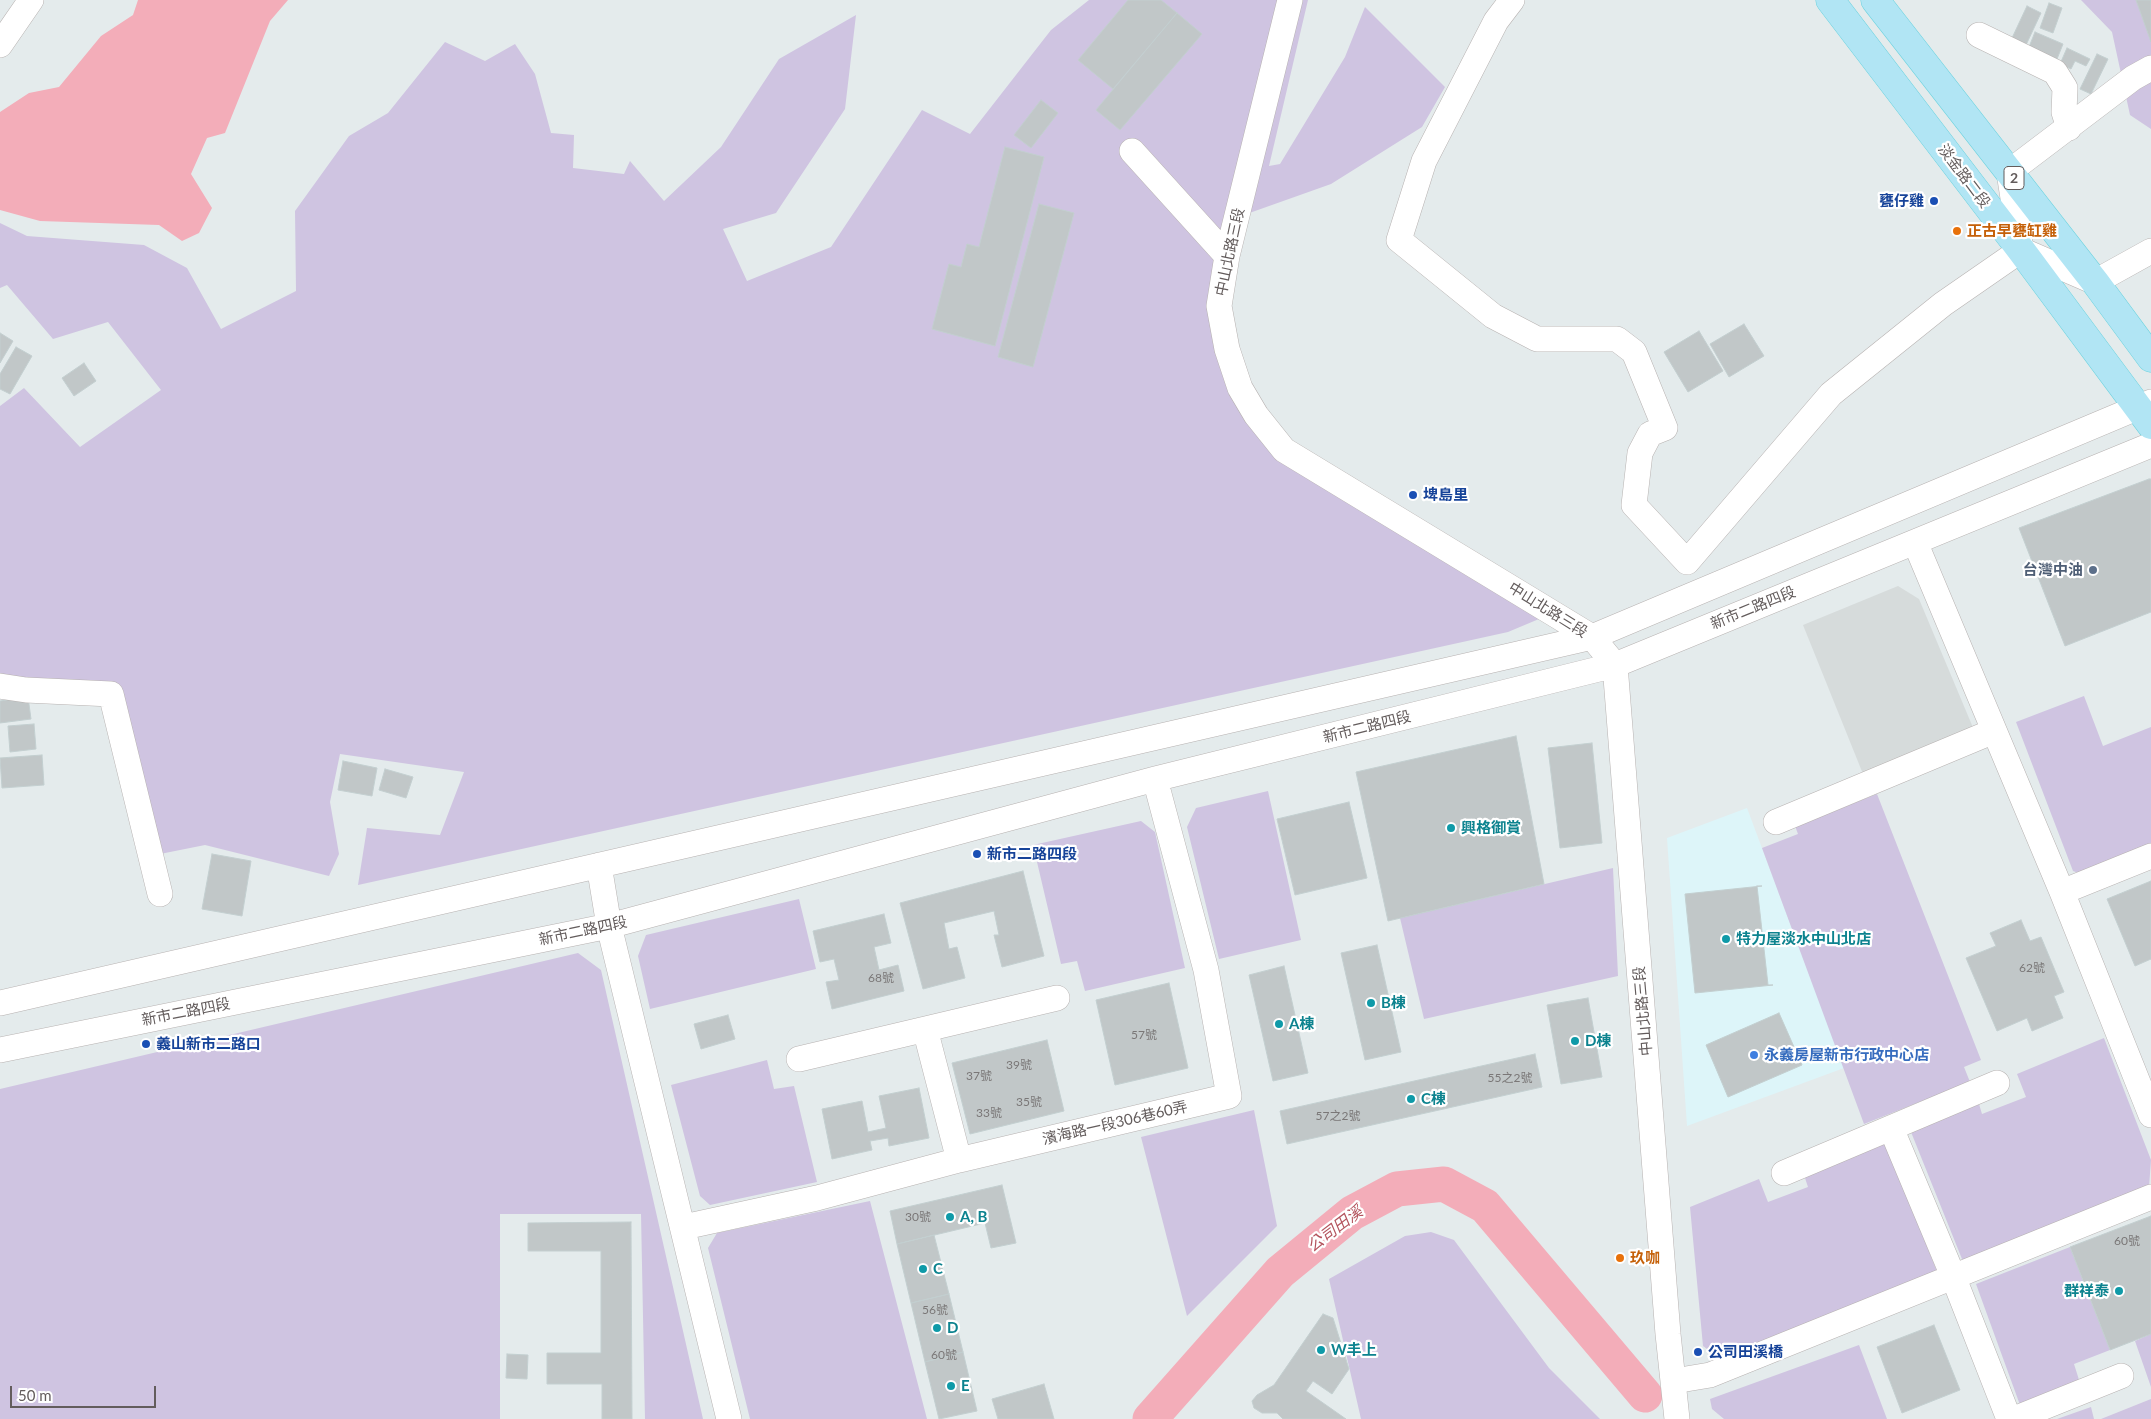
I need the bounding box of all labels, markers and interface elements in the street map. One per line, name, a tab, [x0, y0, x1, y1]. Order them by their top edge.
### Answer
street label: 淡金路二段	[1934, 141, 1994, 211]
road number: 2	[2004, 167, 2024, 190]
place label: 甕仔雞	[1879, 192, 1924, 210]
marker: 甕仔雞	[1928, 195, 1940, 207]
street label: 中山北路三段	[1212, 206, 1248, 298]
place label: 正古早甕缸雞	[1967, 222, 2057, 240]
marker: 正古早甕缸雞	[1951, 225, 1963, 237]
place label: 埤島里	[1423, 486, 1468, 504]
marker: 埤島里	[1407, 489, 1419, 501]
place label: 台灣中油	[2023, 561, 2083, 579]
marker: 台灣中油	[2087, 564, 2099, 576]
street label: 中山北路三段	[1505, 579, 1591, 641]
street label: 新市二路四段	[1708, 583, 1798, 633]
street label: 新市二路四段	[1321, 707, 1413, 747]
place label: 興格御賞	[1461, 819, 1521, 837]
marker: 興格御賞	[1445, 822, 1457, 834]
place label: 新市二路四段	[987, 845, 1077, 863]
marker: 新市二路四段	[971, 848, 983, 860]
street label: 新市二路四段	[537, 913, 629, 949]
place label: 特力屋淡水中山北店	[1736, 930, 1871, 948]
marker: 特力屋淡水中山北店	[1720, 933, 1732, 945]
house number: 62號	[2019, 961, 2045, 975]
street label: 中山北路三段	[1630, 965, 1656, 1057]
house number: 68號	[868, 971, 894, 985]
place label: B棟	[1381, 994, 1406, 1012]
street label: 新市二路四段	[140, 995, 232, 1029]
marker: B棟	[1365, 997, 1377, 1009]
place label: A棟	[1289, 1015, 1314, 1033]
marker: A棟	[1273, 1018, 1285, 1030]
house number: 57號	[1131, 1028, 1157, 1042]
place label: D棟	[1585, 1032, 1611, 1050]
place label: 義山新市二路口	[156, 1035, 261, 1053]
marker: D棟	[1569, 1035, 1581, 1047]
marker: 義山新市二路口	[140, 1038, 152, 1050]
place label: 永義房屋新市行政中心店	[1764, 1046, 1929, 1064]
marker: 永義房屋新市行政中心店	[1748, 1049, 1760, 1061]
house number: 39號	[1006, 1058, 1032, 1072]
house number: 37號	[966, 1069, 992, 1083]
house number: 55之2號	[1488, 1071, 1532, 1085]
place label: C棟	[1421, 1090, 1446, 1108]
marker: C棟	[1405, 1093, 1417, 1105]
house number: 35號	[1016, 1095, 1042, 1109]
street label: 濱海路一段306巷60弄	[1041, 1098, 1189, 1148]
house number: 33號	[976, 1106, 1002, 1120]
house number: 57之2號	[1316, 1109, 1360, 1123]
water label: 公司田溪	[1304, 1202, 1366, 1256]
place label: A, B	[960, 1208, 987, 1226]
house number: 30號	[905, 1210, 931, 1224]
marker: A, B	[944, 1211, 956, 1223]
house number: 60號	[2114, 1234, 2140, 1248]
place label: 玖咖	[1630, 1249, 1660, 1267]
marker: 玖咖	[1614, 1252, 1626, 1264]
place label: C	[933, 1260, 943, 1278]
marker: C	[917, 1263, 929, 1275]
place label: 群祥泰	[2064, 1282, 2109, 1300]
marker: 群祥泰	[2113, 1285, 2125, 1297]
house number: 56號	[922, 1303, 948, 1317]
place label: D	[947, 1319, 958, 1337]
marker: D	[931, 1322, 943, 1334]
place label: W丰上	[1331, 1341, 1377, 1359]
place label: 公司田溪橋	[1708, 1343, 1783, 1361]
marker: W丰上	[1315, 1344, 1327, 1356]
marker: 公司田溪橋	[1692, 1346, 1704, 1358]
house number: 60號	[931, 1348, 957, 1362]
scale bar	[12, 1376, 159, 1408]
place label: E	[961, 1377, 970, 1395]
marker: E	[945, 1380, 957, 1392]
text: 50 m	[18, 1386, 52, 1404]

